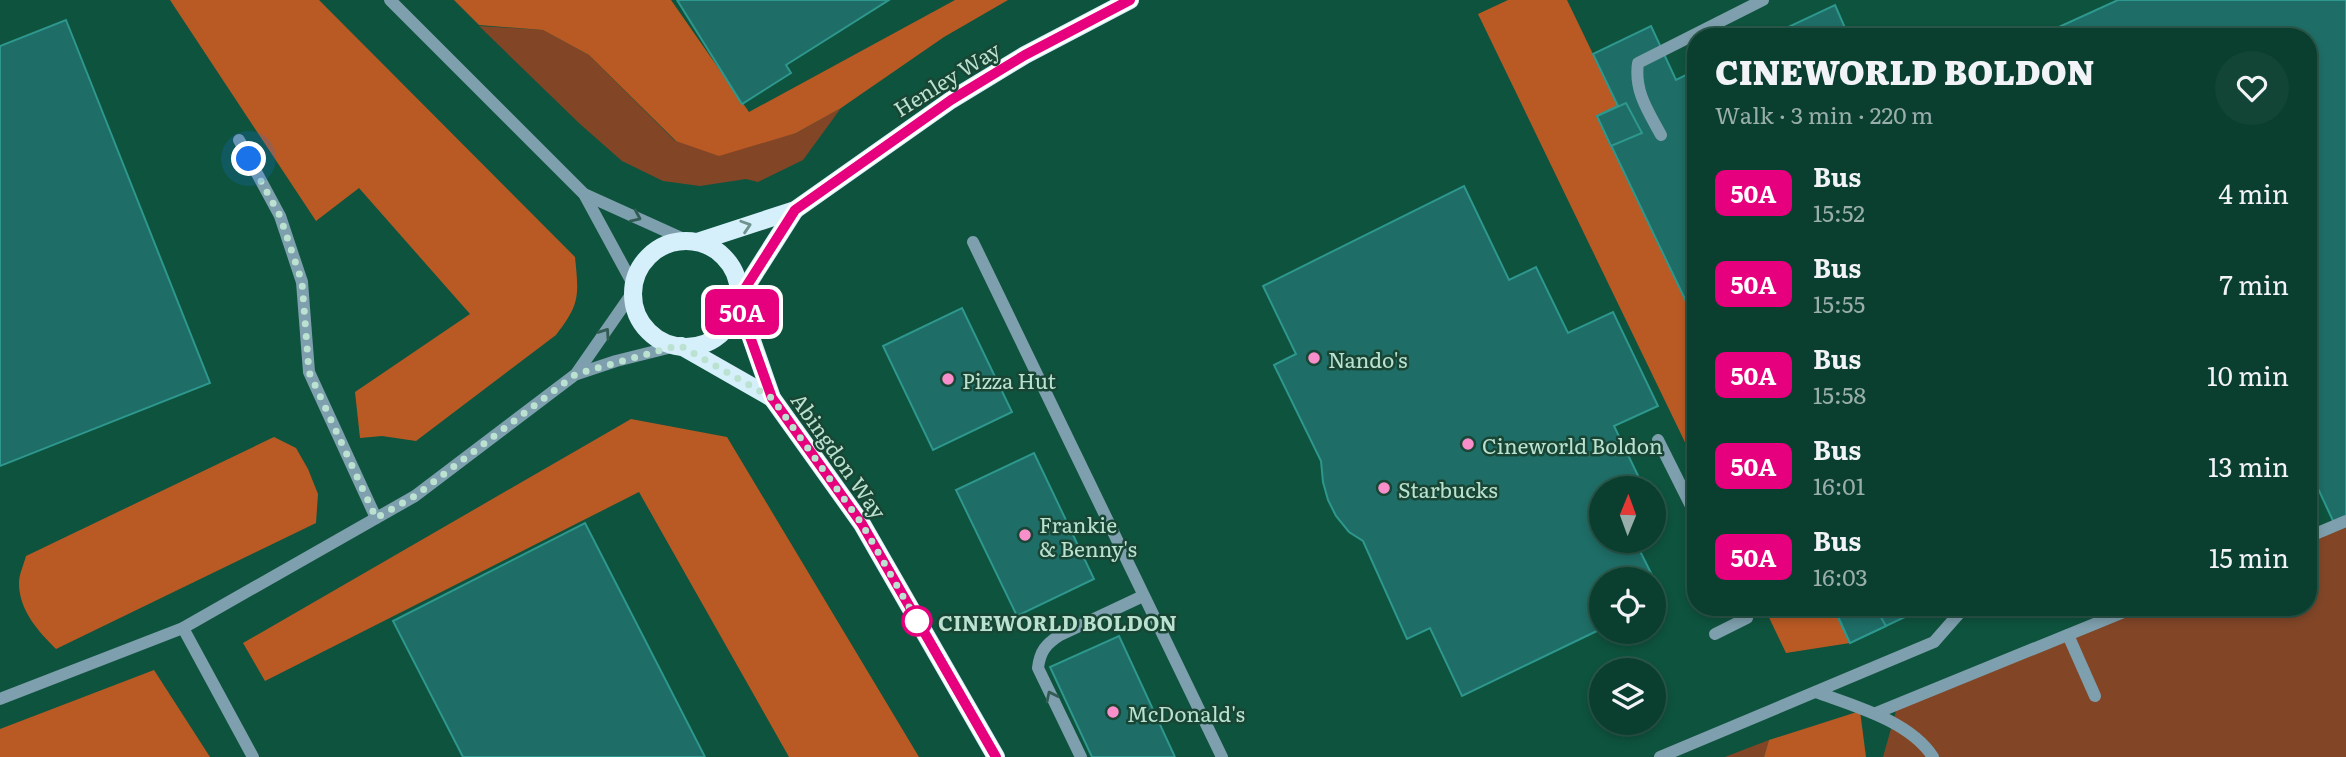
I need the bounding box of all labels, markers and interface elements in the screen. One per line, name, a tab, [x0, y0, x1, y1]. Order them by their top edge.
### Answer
street label: Henley Way	[887, 32, 1006, 123]
text: CINEWORLD BOLDON	[1715, 46, 2094, 95]
button: heart	[2215, 51, 2289, 125]
text: Walk · 3 min · 220 m	[1715, 97, 1933, 131]
your location	[231, 141, 266, 176]
text: Bus	[1813, 156, 1861, 195]
text: 4 min	[2218, 173, 2289, 212]
text: 50A	[1731, 175, 1776, 210]
text: 15:52	[1813, 195, 1865, 229]
one-way arrow	[629, 209, 641, 223]
one-way arrow	[740, 220, 752, 234]
text: Bus	[1813, 247, 1861, 286]
text: 7 min	[2220, 264, 2289, 303]
text: 50A	[1731, 266, 1776, 301]
text: 15:55	[1813, 286, 1865, 320]
line badge: 50A	[702, 289, 782, 335]
text: 50A	[719, 294, 765, 329]
one-way arrow	[597, 328, 609, 341]
text: Bus	[1813, 338, 1861, 377]
place label: Nando's	[1328, 343, 1408, 374]
marker: Nando's	[1306, 350, 1322, 366]
text: 10 min	[2207, 355, 2289, 394]
text: 50A	[1731, 357, 1776, 392]
place label: Pizza Hut	[962, 364, 1056, 395]
marker: Pizza Hut	[940, 371, 956, 387]
text: 15:58	[1813, 377, 1866, 411]
street label: Abingdon Way	[785, 386, 896, 525]
place label: Cineworld Boldon	[1482, 429, 1663, 460]
text: Bus	[1813, 429, 1861, 468]
marker: Cineworld Boldon	[1460, 436, 1476, 452]
text: 13 min	[2208, 446, 2289, 485]
text: 50A	[1731, 448, 1776, 483]
text: 16:01	[1813, 468, 1865, 502]
place label: Starbucks	[1398, 473, 1498, 504]
north arrow	[1589, 476, 1666, 553]
map controls	[1589, 476, 1666, 735]
marker: Starbucks	[1376, 480, 1392, 496]
place label: Frankie & Benny's	[1039, 508, 1137, 563]
text: Bus	[1813, 520, 1861, 559]
marker: Frankie & Benny's	[1017, 527, 1033, 543]
text: 15 min	[2209, 537, 2289, 576]
text: 50A	[1731, 539, 1776, 574]
text: 16:03	[1813, 559, 1868, 593]
button: locate	[1589, 567, 1666, 644]
marker: CINEWORLD BOLDON	[902, 606, 932, 636]
place label: CINEWORLD BOLDON	[938, 606, 1177, 637]
button: layers	[1589, 658, 1666, 735]
one-way arrow	[1046, 691, 1060, 703]
place label: McDonald's	[1127, 697, 1245, 728]
marker: McDonald's	[1105, 704, 1121, 720]

